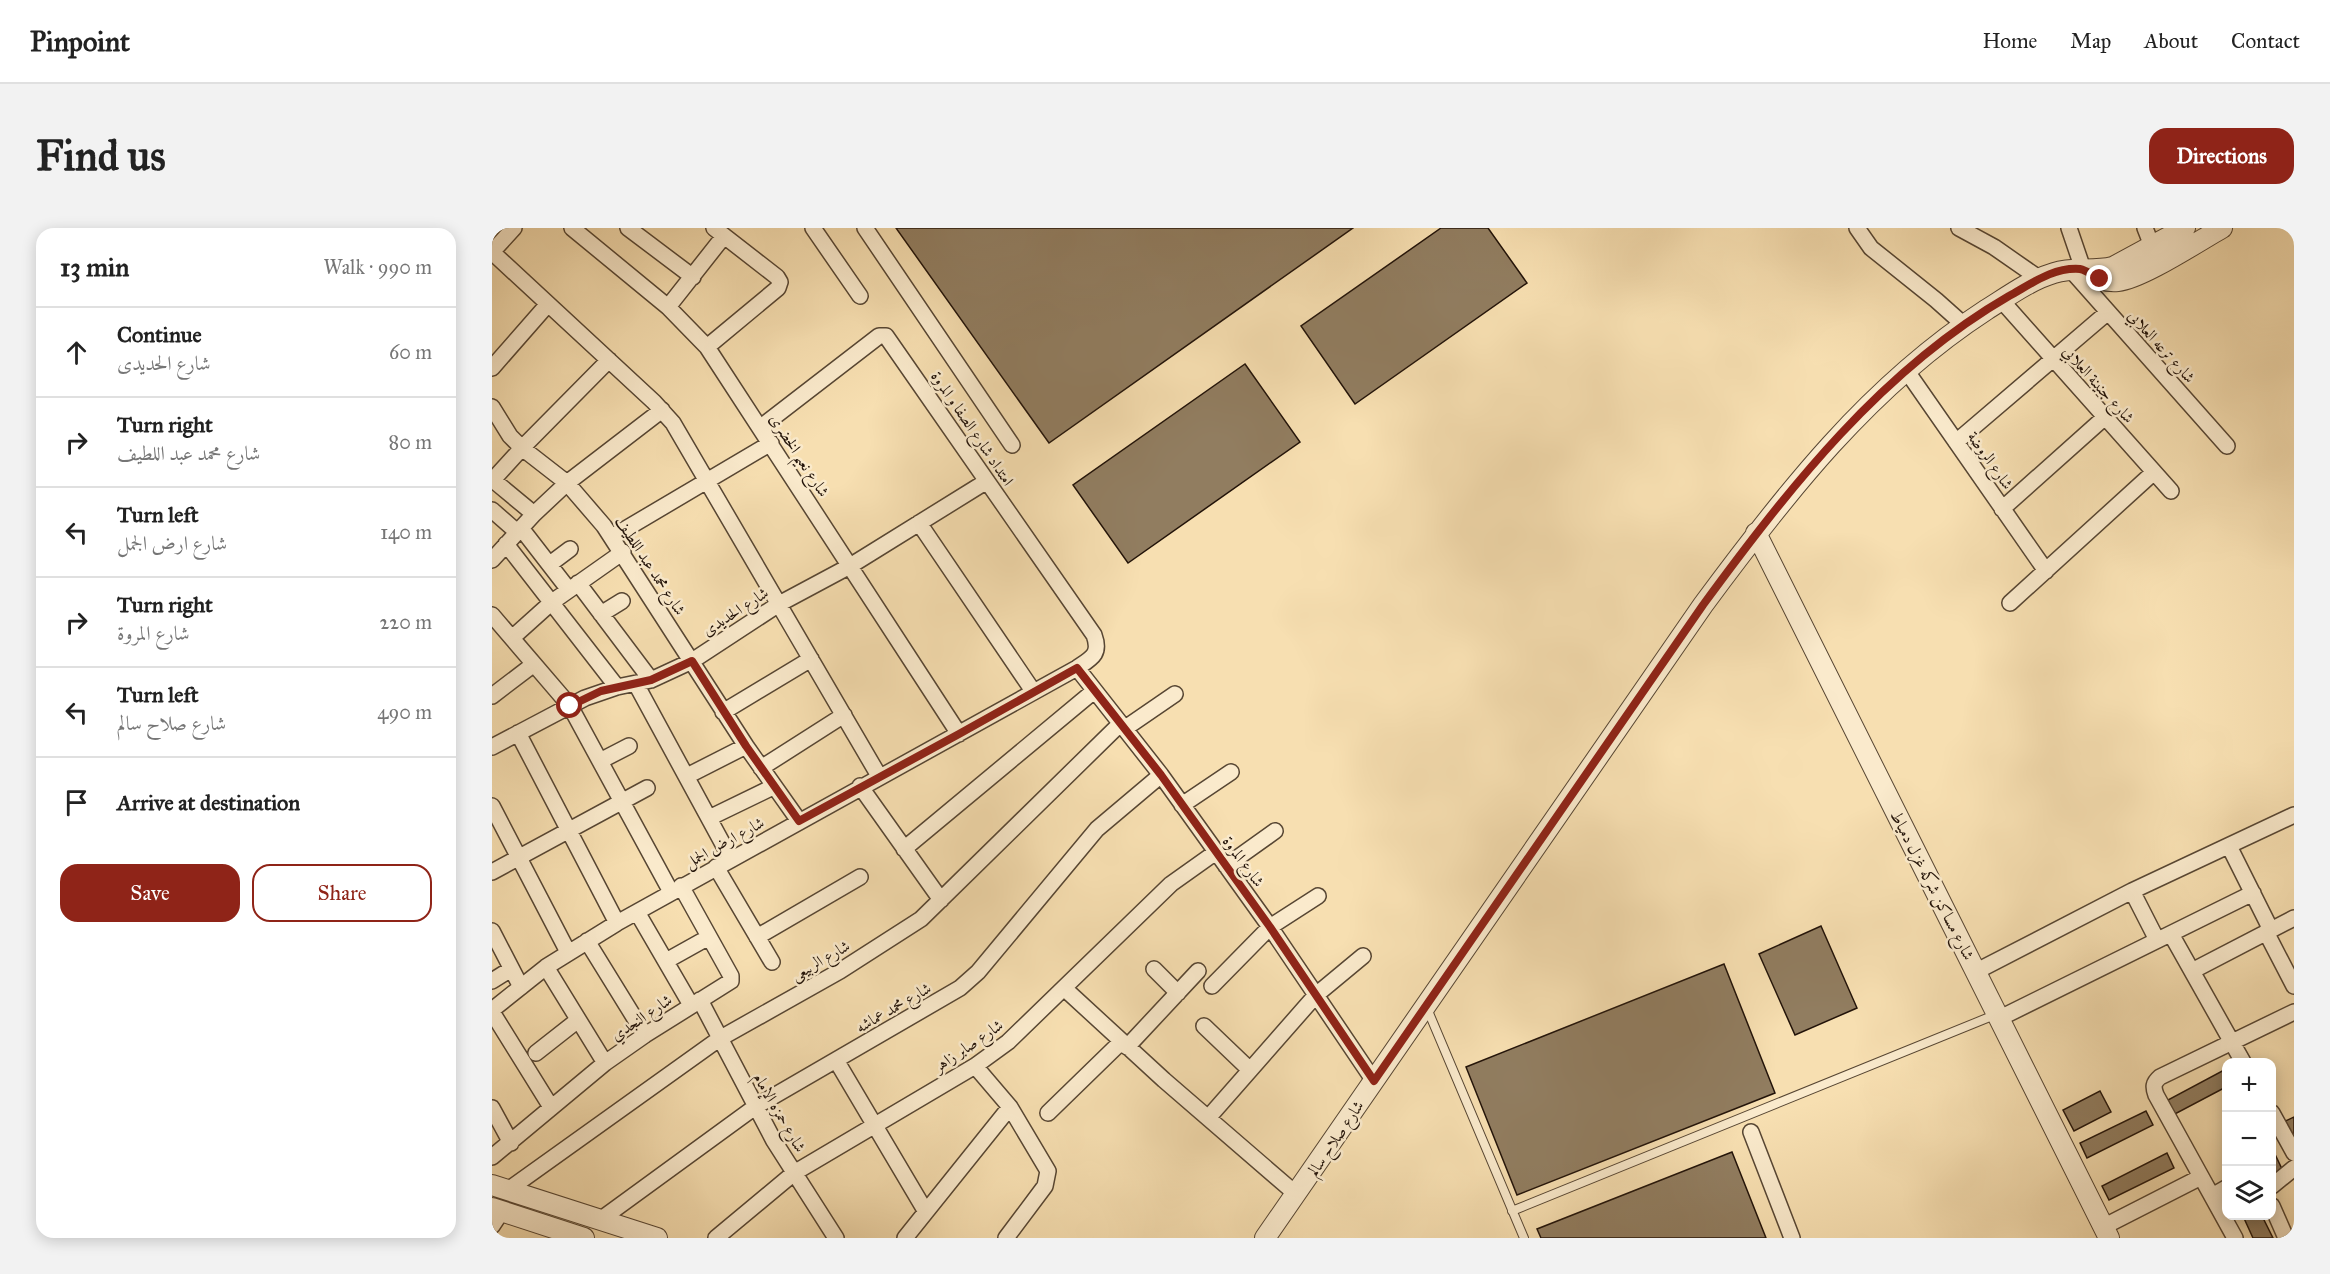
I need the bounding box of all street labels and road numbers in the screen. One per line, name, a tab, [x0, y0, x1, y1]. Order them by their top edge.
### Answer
street label: شارع ترعه العلابي	[2121, 306, 2199, 389]
street label: شارع جنينة العلابي	[2056, 342, 2138, 430]
street label: امتداد شارع الصفا و المروة	[924, 367, 1018, 491]
street label: شارع نعيم الخضرى	[760, 410, 834, 504]
street label: شارع الروضة	[1960, 428, 2017, 495]
street label: شارع محمد عبد اللطيف	[608, 512, 690, 621]
street label: شارع الحديدى	[699, 583, 774, 643]
street label: شارع مساكن شركه غزل دمياط	[1883, 807, 1979, 965]
street label: شارع ارض الجمل	[681, 813, 769, 876]
street label: شارع المروة	[1216, 832, 1268, 893]
street label: شارع الربيعى	[787, 936, 855, 988]
street label: شارع محمد عماشه	[852, 978, 936, 1040]
street label: شارع النجدي	[607, 990, 678, 1048]
street label: شارع صابر زاهر	[928, 1015, 1009, 1080]
street label: شارع حمزه الإمام	[745, 1069, 810, 1158]
street label: شارع صلاح سالم	[1303, 1097, 1372, 1183]

